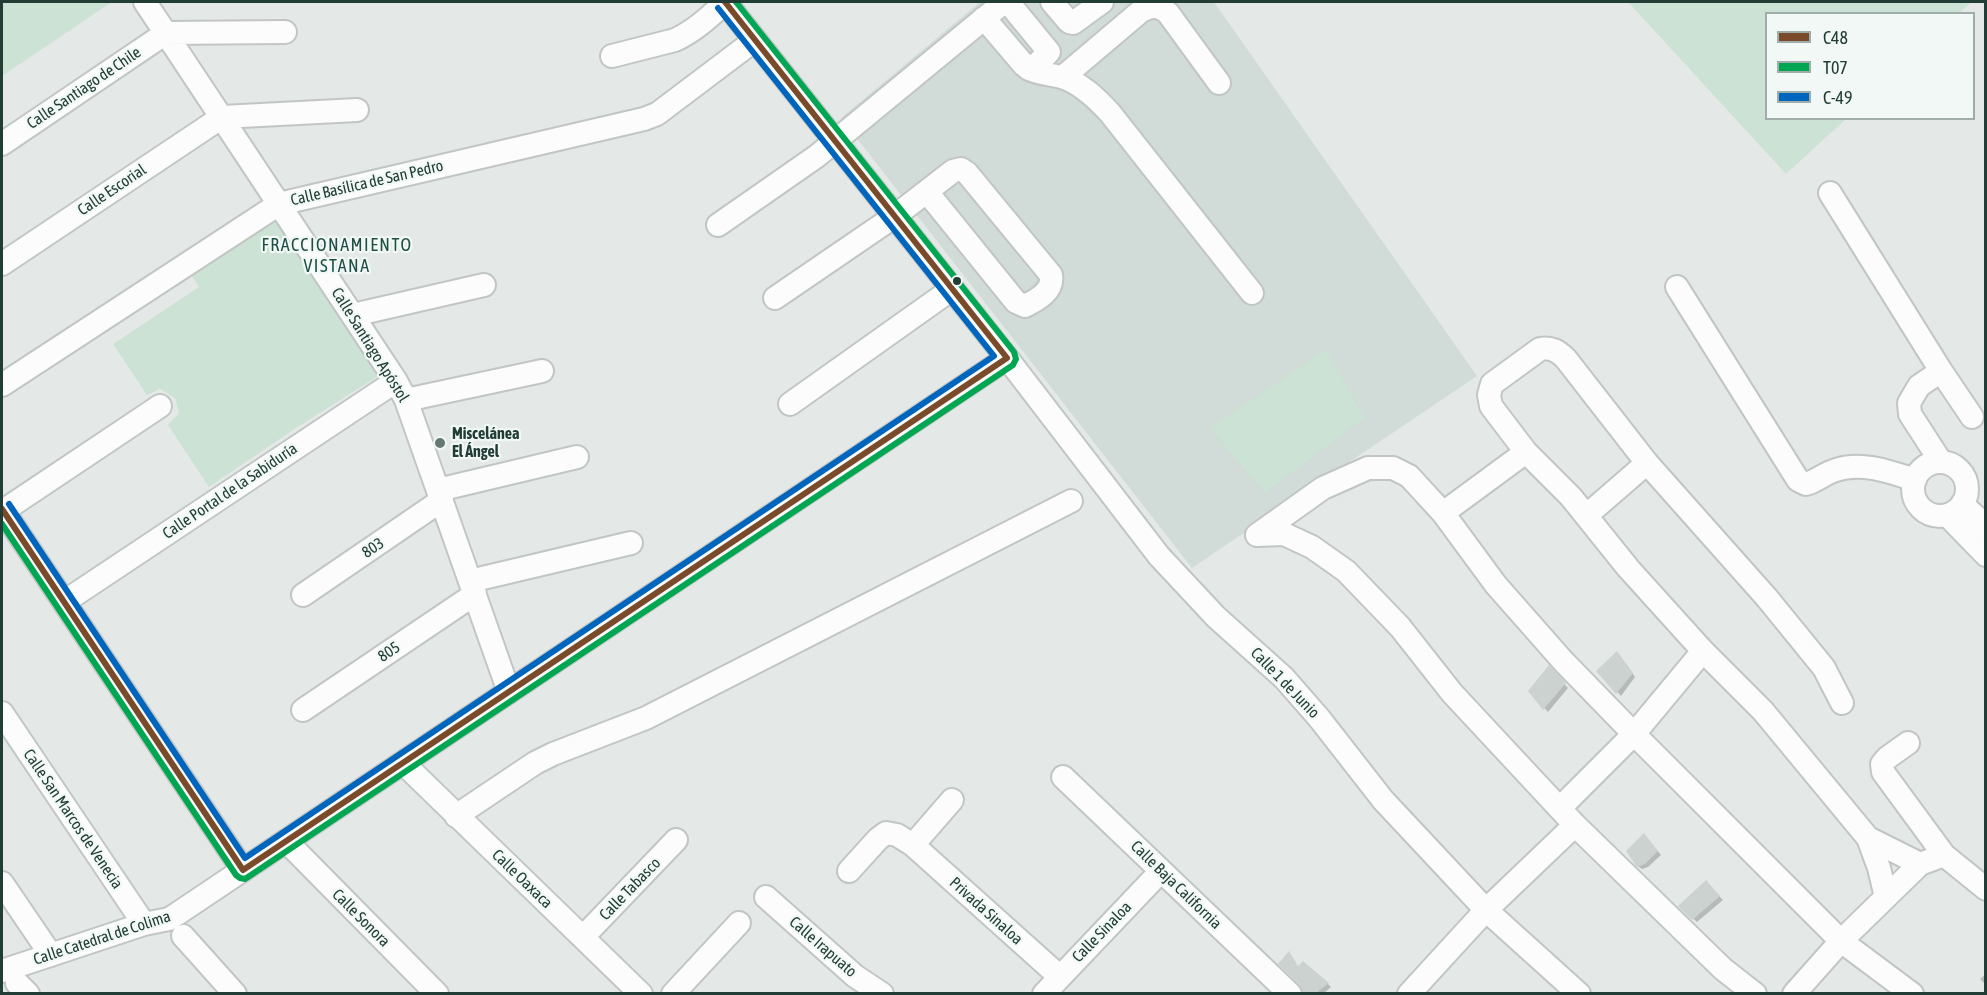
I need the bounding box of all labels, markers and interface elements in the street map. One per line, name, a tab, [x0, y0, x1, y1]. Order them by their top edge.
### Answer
legend	[1765, 12, 1975, 120]
text: C48	[1823, 27, 1848, 48]
street label: Calle Santiago de Chile	[23, 43, 145, 133]
text: T07	[1823, 57, 1848, 78]
text: C-49	[1823, 87, 1853, 108]
street label: Calle Basílica de San Pedro	[289, 156, 445, 210]
street label: Calle Escorial	[74, 160, 150, 220]
district label: FRACCIONAMIENTO VISTANA	[262, 234, 412, 276]
unlabelled marker	[951, 275, 963, 287]
street label: Calle Santiago Apóstol	[327, 284, 413, 406]
place label: Miscelánea El Ángel	[452, 424, 519, 462]
marker: Miscelánea El Ángel	[433, 436, 447, 450]
street label: Calle Portal de la Sabiduría	[159, 439, 301, 543]
street label: 803	[358, 534, 388, 562]
street label: 805	[374, 638, 404, 666]
street label: Calle 1 de Junio	[1246, 644, 1324, 722]
street label: Calle San Marcos de Venecia	[19, 746, 127, 892]
street label: Calle Baja California	[1127, 837, 1225, 933]
street label: Calle Oaxaca	[488, 846, 556, 912]
street label: Calle Tabasco	[595, 854, 665, 924]
street label: Privada Sinaloa	[945, 873, 1027, 949]
street label: Calle Sonora	[328, 885, 394, 951]
street label: Calle Sinaloa	[1068, 898, 1136, 966]
street label: Calle Catedral de Colima	[31, 907, 173, 969]
street label: Calle Irapuato	[785, 913, 861, 981]

